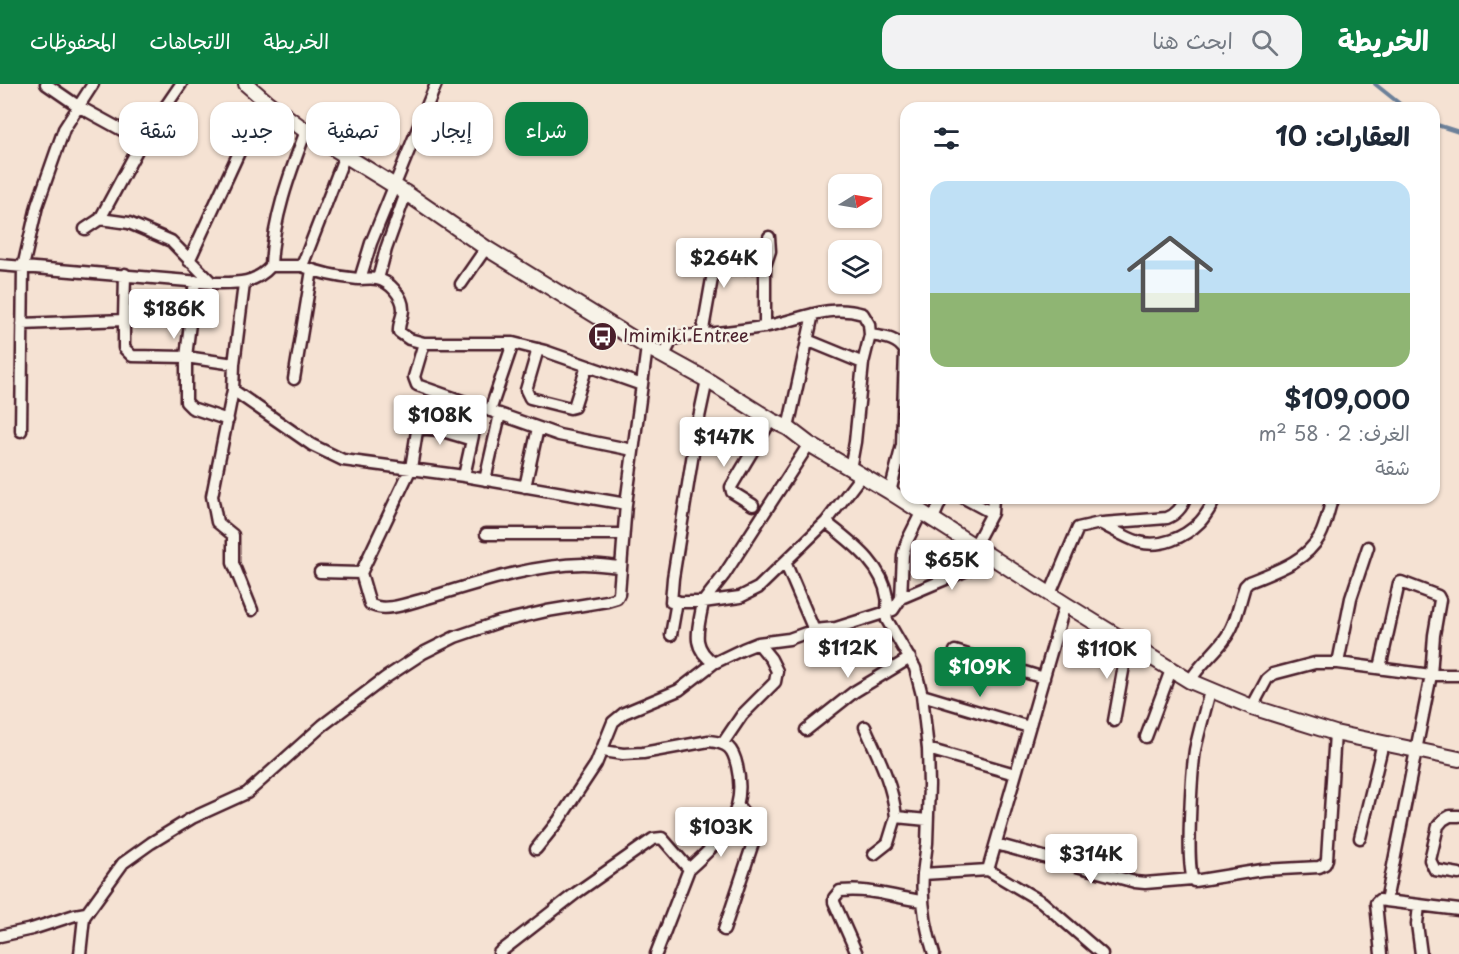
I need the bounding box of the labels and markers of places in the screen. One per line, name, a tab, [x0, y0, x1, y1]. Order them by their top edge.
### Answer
pin: $264K	[682, 238, 766, 289]
pin: $186K	[132, 289, 216, 340]
bus stop icon: Imimiki Entree	[586, 320, 618, 352]
place label: Imimiki Entree	[623, 321, 749, 348]
pin: $108K	[398, 395, 482, 446]
pin: $147K	[682, 417, 766, 468]
pin: $65K	[916, 540, 988, 591]
pin: $112K	[806, 628, 890, 679]
pin: $110K	[1065, 629, 1149, 680]
pin: $109K	[938, 647, 1022, 698]
pin: $103K	[679, 807, 763, 858]
pin: $314K	[1049, 834, 1133, 885]

